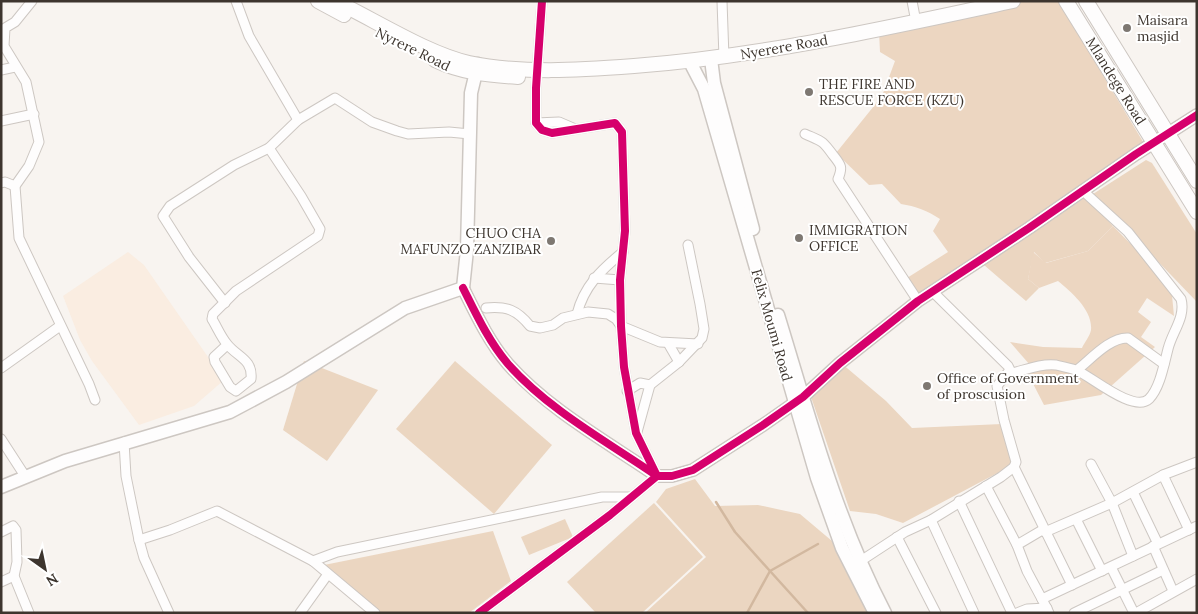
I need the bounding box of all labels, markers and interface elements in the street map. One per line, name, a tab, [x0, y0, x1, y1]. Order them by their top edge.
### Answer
place label: Maisara masjid	[1137, 11, 1188, 45]
marker: Maisara masjid	[1121, 22, 1133, 34]
street label: Nyrere Road	[373, 23, 453, 75]
street label: Nyerere Road	[739, 30, 829, 64]
street label: Mlandege Road	[1082, 34, 1150, 128]
place label: THE FIRE AND RESCUE FORCE (KZU)	[819, 75, 964, 109]
marker: THE FIRE AND RESCUE FORCE (KZU)	[803, 86, 815, 98]
place label: IMMIGRATION OFFICE	[809, 221, 908, 255]
place label: CHUO CHA MAFUNZO ZANZIBAR	[400, 224, 541, 258]
marker: IMMIGRATION OFFICE	[793, 232, 805, 244]
marker: CHUO CHA MAFUNZO ZANZIBAR	[545, 235, 557, 247]
street label: Felix Moumi Road	[747, 267, 797, 383]
place label: Office of Government of proscusion	[937, 369, 1079, 403]
marker: Office of Government of proscusion	[921, 380, 933, 392]
north arrow	[20, 544, 70, 594]
text: N	[42, 569, 62, 590]

